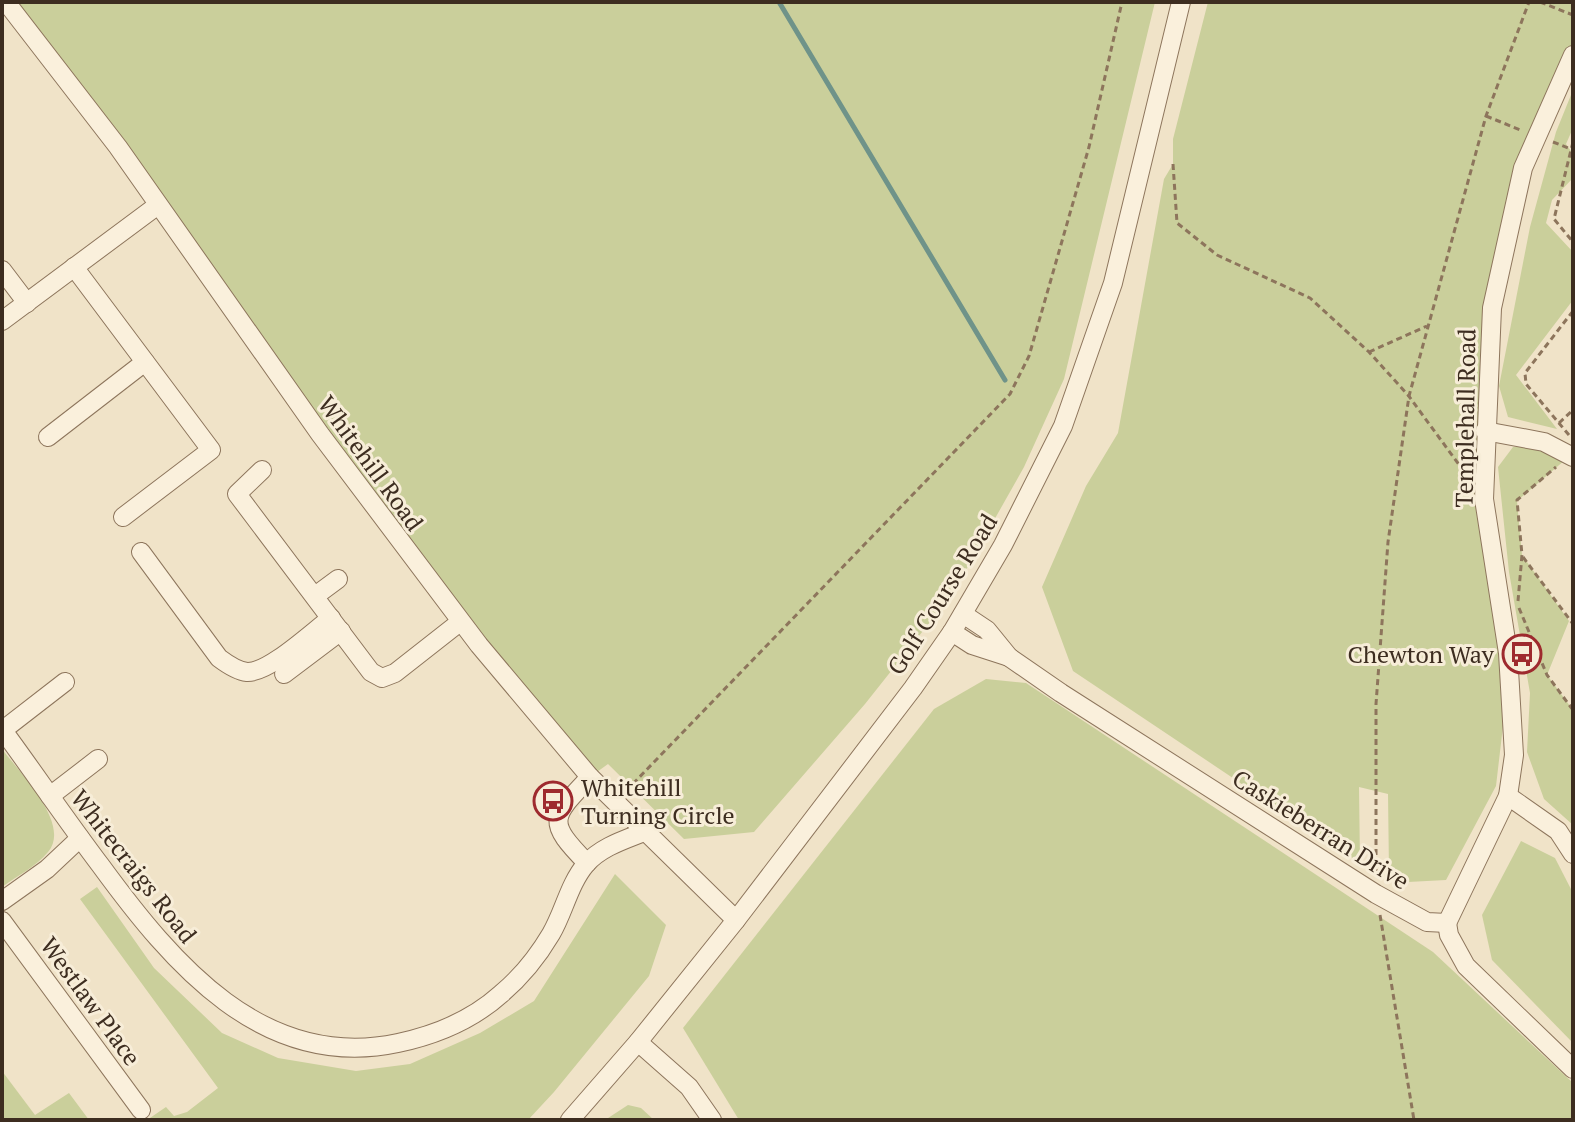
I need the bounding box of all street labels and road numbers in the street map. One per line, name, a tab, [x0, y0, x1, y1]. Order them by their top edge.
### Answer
street label: Templehall Road	[1447, 328, 1483, 508]
street label: Whitehill Road	[311, 389, 431, 537]
street label: Golf Course Road	[880, 507, 1004, 681]
street label: Caskieberran Drive	[1227, 762, 1415, 896]
street label: Whitecraigs Road	[64, 783, 204, 949]
street label: Westlaw Place	[34, 930, 148, 1072]

